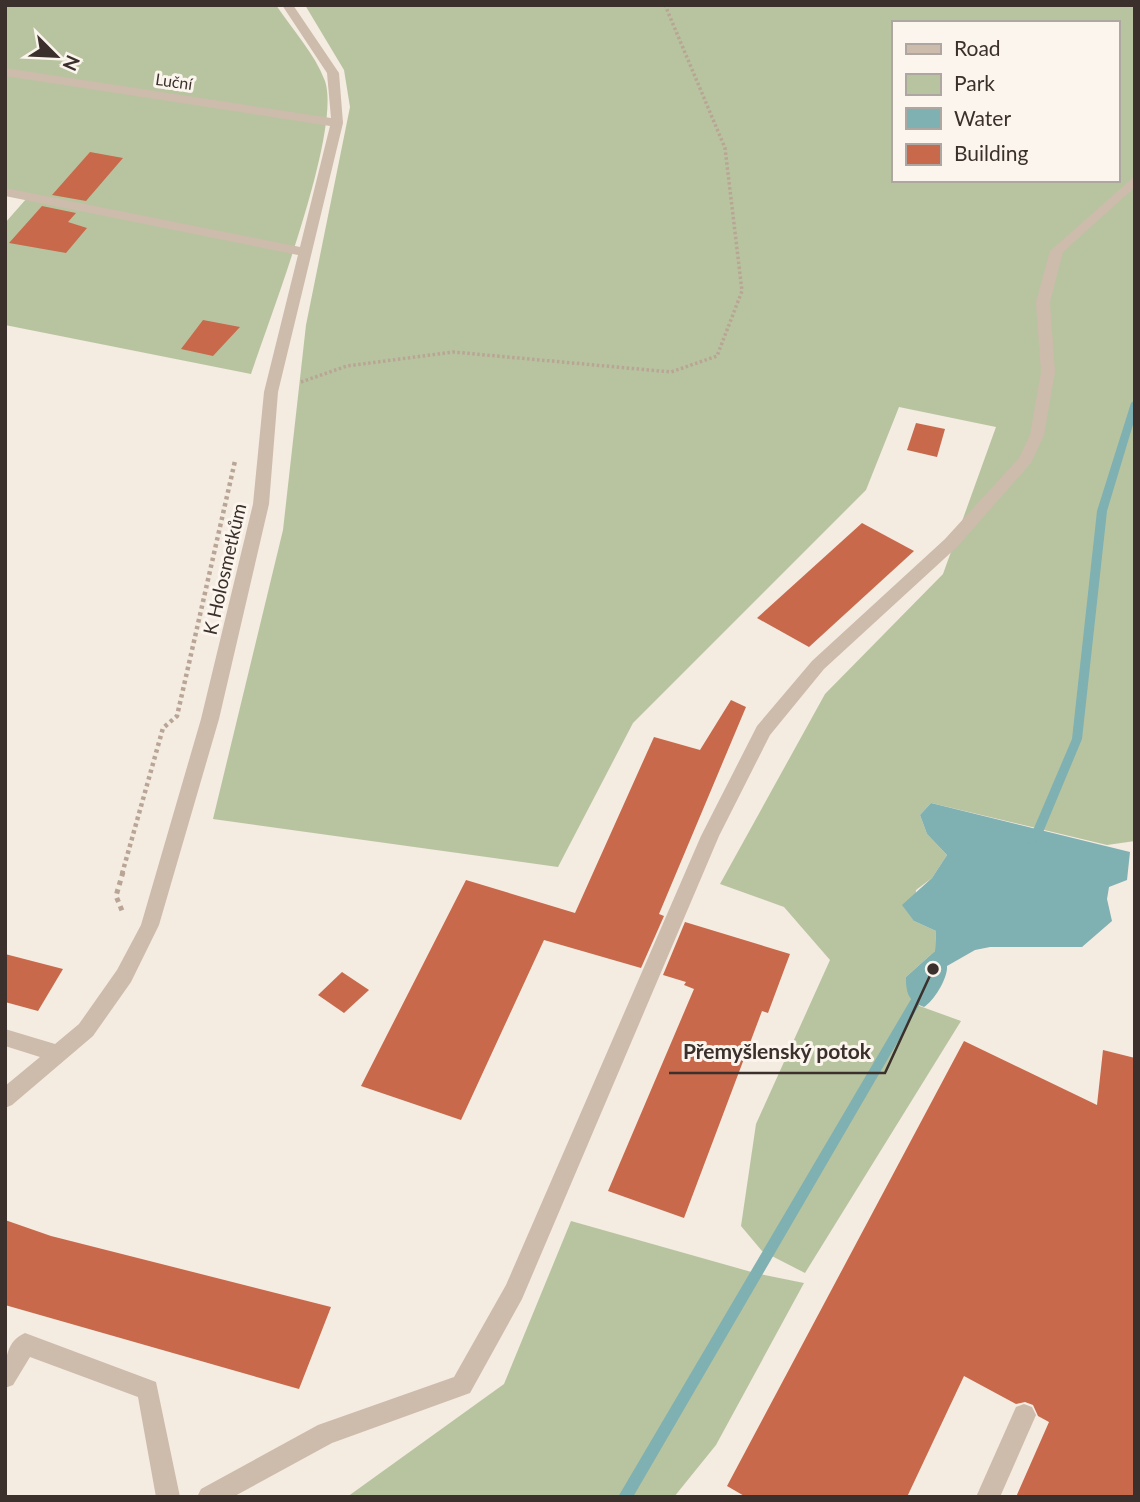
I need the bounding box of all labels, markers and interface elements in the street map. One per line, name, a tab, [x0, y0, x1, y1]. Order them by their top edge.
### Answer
north arrow	[21, 21, 91, 91]
legend	[892, 21, 1119, 182]
text: Road	[954, 35, 1001, 60]
text: N	[59, 52, 85, 74]
street label: Luční	[154, 69, 195, 93]
text: Park	[954, 70, 995, 95]
text: Water	[954, 105, 1011, 130]
text: Building	[954, 140, 1029, 165]
street label: K Holosmetkům	[198, 501, 250, 637]
callout: Přemyšlenský potok	[669, 1031, 885, 1073]
text: Přemyšlenský potok	[683, 1038, 872, 1063]

